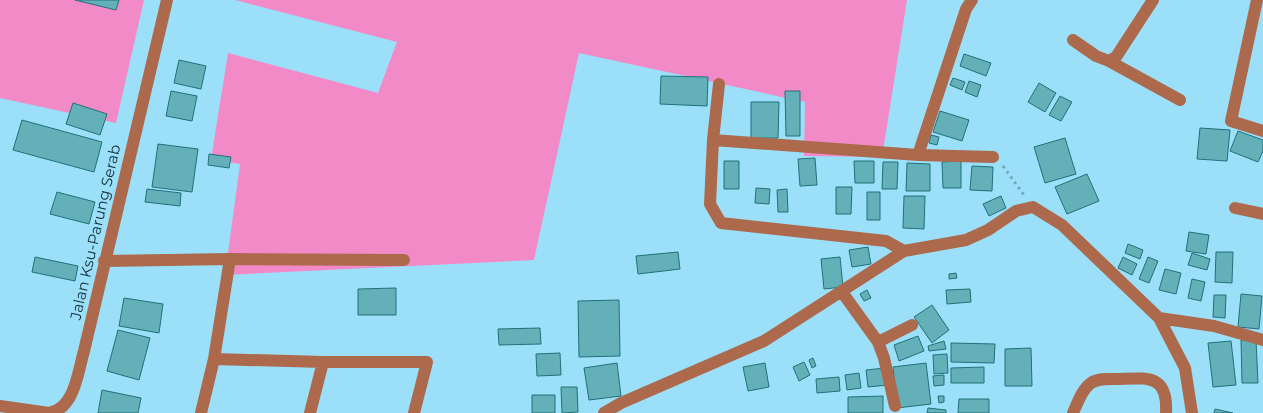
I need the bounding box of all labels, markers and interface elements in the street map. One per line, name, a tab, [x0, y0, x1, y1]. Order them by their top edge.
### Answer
street label: Jalan Ksu-Parung Serab	[65, 142, 124, 323]

